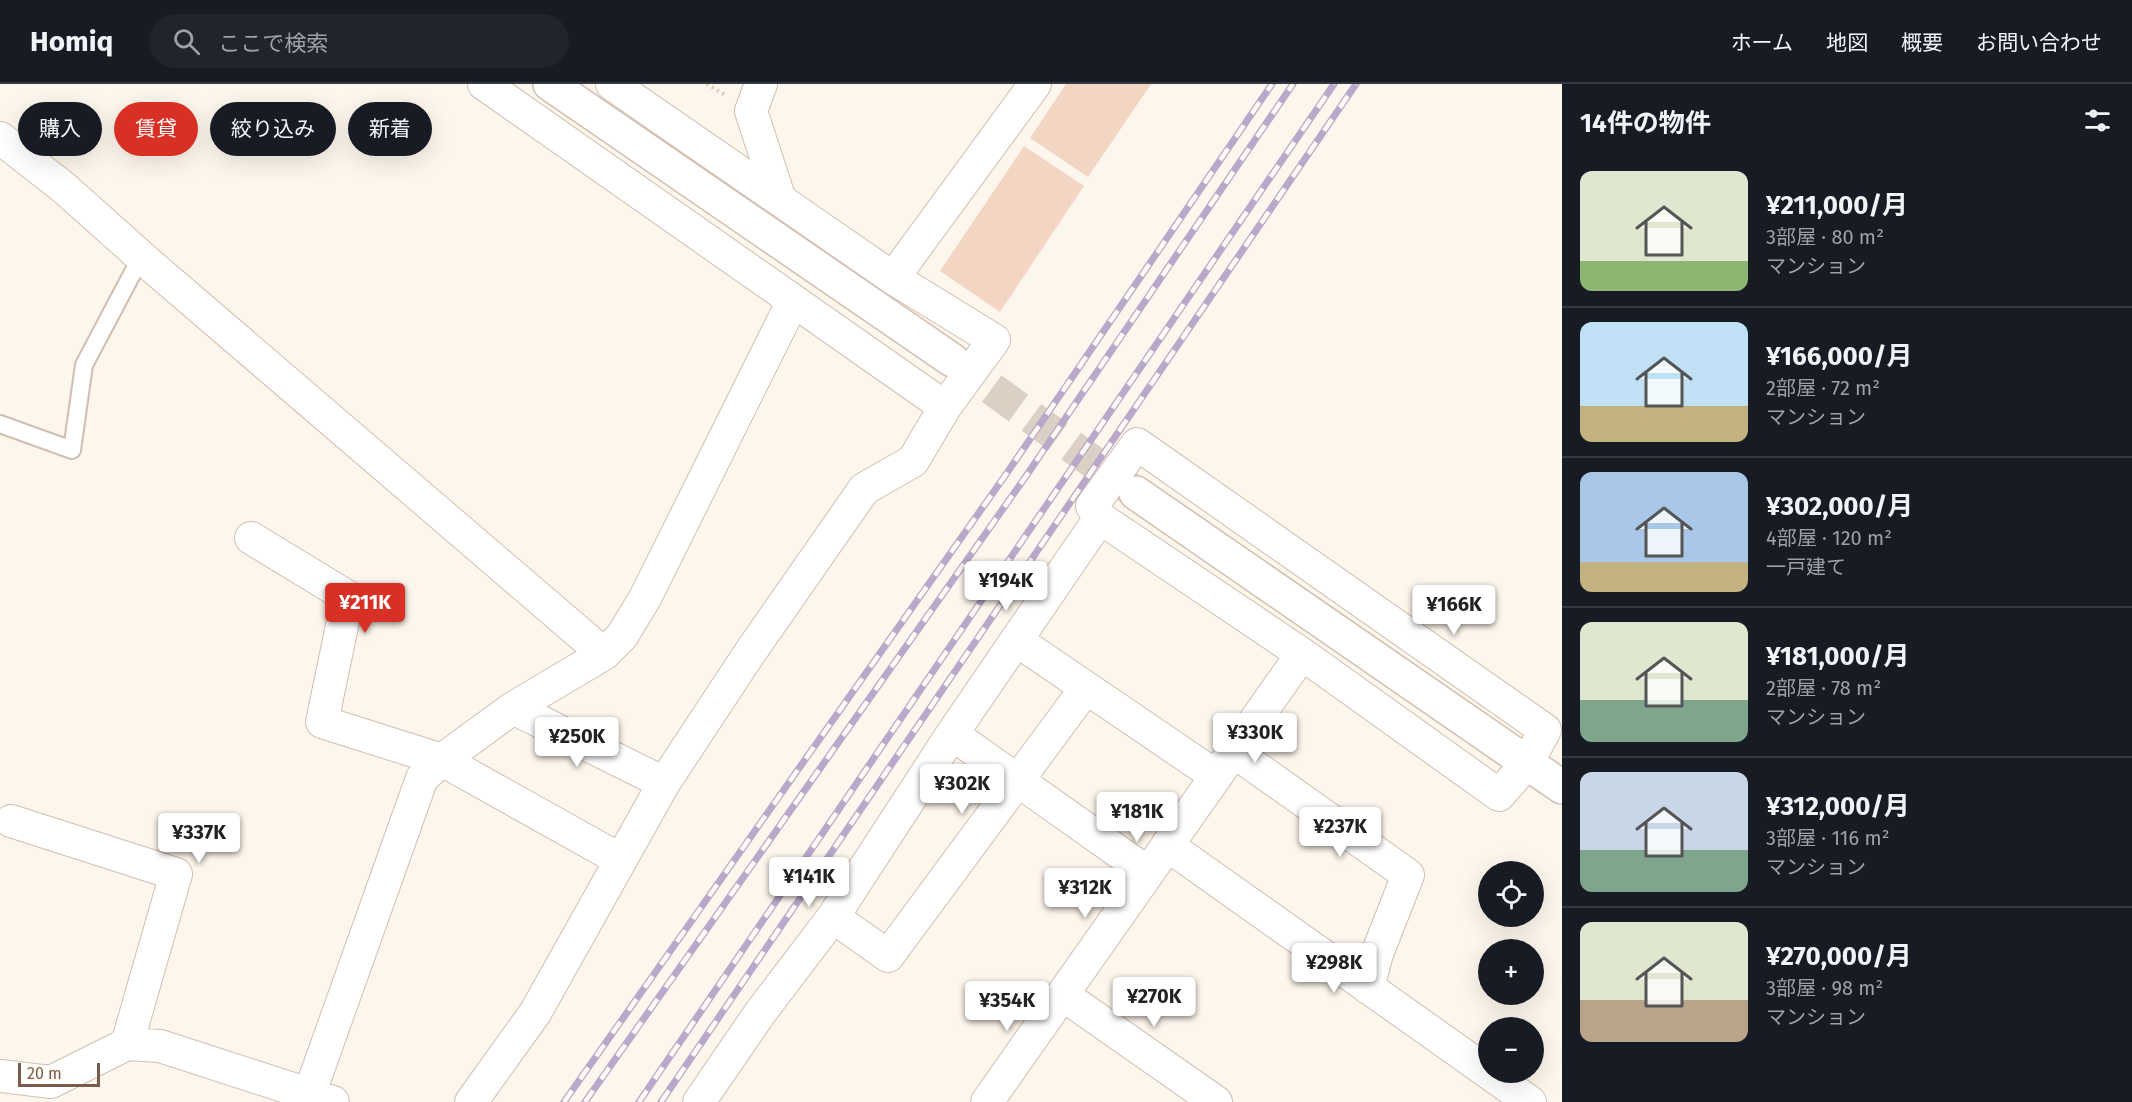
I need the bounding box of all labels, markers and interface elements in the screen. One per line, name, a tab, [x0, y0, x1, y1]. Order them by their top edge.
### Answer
search box	[149, 14, 569, 68]
text: Homiq	[30, 25, 113, 58]
icon: search	[170, 25, 203, 58]
text: ここで検索	[218, 30, 328, 57]
text: ホーム	[1731, 30, 1793, 56]
text: 地図	[1826, 30, 1868, 56]
text: 概要	[1901, 30, 1943, 56]
text: お問い合わせ	[1976, 30, 2102, 56]
chip: 購入	[18, 102, 102, 156]
chip: 賃貸	[114, 102, 198, 156]
chip: 絞り込み	[210, 102, 336, 156]
chip: 新着	[348, 102, 432, 156]
icon: filters	[2081, 104, 2114, 137]
text: 14件の物件	[1580, 108, 1711, 139]
text: ¥211,000/月	[1766, 190, 1908, 221]
icon: home	[1628, 195, 1700, 267]
text: 3部屋 · 80 m²	[1766, 225, 1884, 249]
text: マンション	[1766, 254, 1866, 278]
text: ¥166,000/月	[1766, 341, 1912, 372]
icon: home	[1628, 346, 1700, 418]
text: 2部屋 · 72 m²	[1766, 376, 1880, 400]
text: マンション	[1766, 405, 1866, 429]
text: ¥302,000/月	[1766, 491, 1913, 522]
icon: home	[1628, 496, 1700, 568]
text: 4部屋 · 120 m²	[1766, 526, 1892, 550]
text: 一戸建て	[1766, 555, 1846, 579]
pin: ¥194K	[964, 561, 1048, 612]
text: ¥194K	[979, 568, 1034, 592]
pin: ¥211K	[323, 583, 407, 634]
pin: ¥166K	[1412, 585, 1496, 636]
text: ¥211K	[339, 590, 391, 614]
text: ¥166K	[1426, 592, 1482, 616]
text: ¥181,000/月	[1766, 641, 1909, 672]
icon: home	[1628, 646, 1700, 718]
text: 2部屋 · 78 m²	[1766, 676, 1881, 700]
text: マンション	[1766, 705, 1866, 729]
pin: ¥330K	[1213, 713, 1297, 764]
pin: ¥250K	[535, 717, 619, 768]
text: ¥330K	[1227, 720, 1283, 744]
text: ¥250K	[549, 724, 605, 748]
pin: ¥302K	[920, 764, 1004, 815]
text: ¥302K	[934, 771, 990, 795]
text: ¥312,000/月	[1766, 791, 1910, 822]
pin: ¥181K	[1095, 792, 1179, 843]
icon: home	[1628, 796, 1700, 868]
text: ¥181K	[1111, 799, 1164, 823]
pin: ¥237K	[1298, 807, 1382, 858]
pin: ¥337K	[157, 813, 241, 864]
text: ¥237K	[1313, 814, 1367, 838]
text: ¥337K	[172, 820, 226, 844]
text: 3部屋 · 116 m²	[1766, 826, 1889, 850]
text: マンション	[1766, 855, 1866, 879]
pin: ¥141K	[767, 857, 851, 908]
map controls	[1478, 861, 1544, 1083]
button: locate	[1478, 861, 1544, 927]
text: ¥141K	[783, 864, 835, 888]
pin: ¥312K	[1043, 868, 1127, 919]
text: ¥312K	[1058, 875, 1112, 899]
button: +	[1478, 939, 1544, 1005]
text: ¥270,000/月	[1766, 941, 1912, 972]
pin: ¥298K	[1292, 943, 1376, 994]
icon: home	[1628, 946, 1700, 1018]
text: ¥298K	[1306, 950, 1362, 974]
text: 3部屋 · 98 m²	[1766, 976, 1883, 1000]
pin: ¥270K	[1112, 977, 1196, 1028]
pin: ¥354K	[965, 981, 1049, 1032]
text: ¥270K	[1127, 984, 1181, 1008]
text: ¥354K	[979, 988, 1035, 1012]
text: マンション	[1766, 1005, 1866, 1029]
button: −	[1478, 1017, 1544, 1083]
scale bar	[18, 1060, 100, 1088]
text: 20 m	[27, 1064, 62, 1083]

